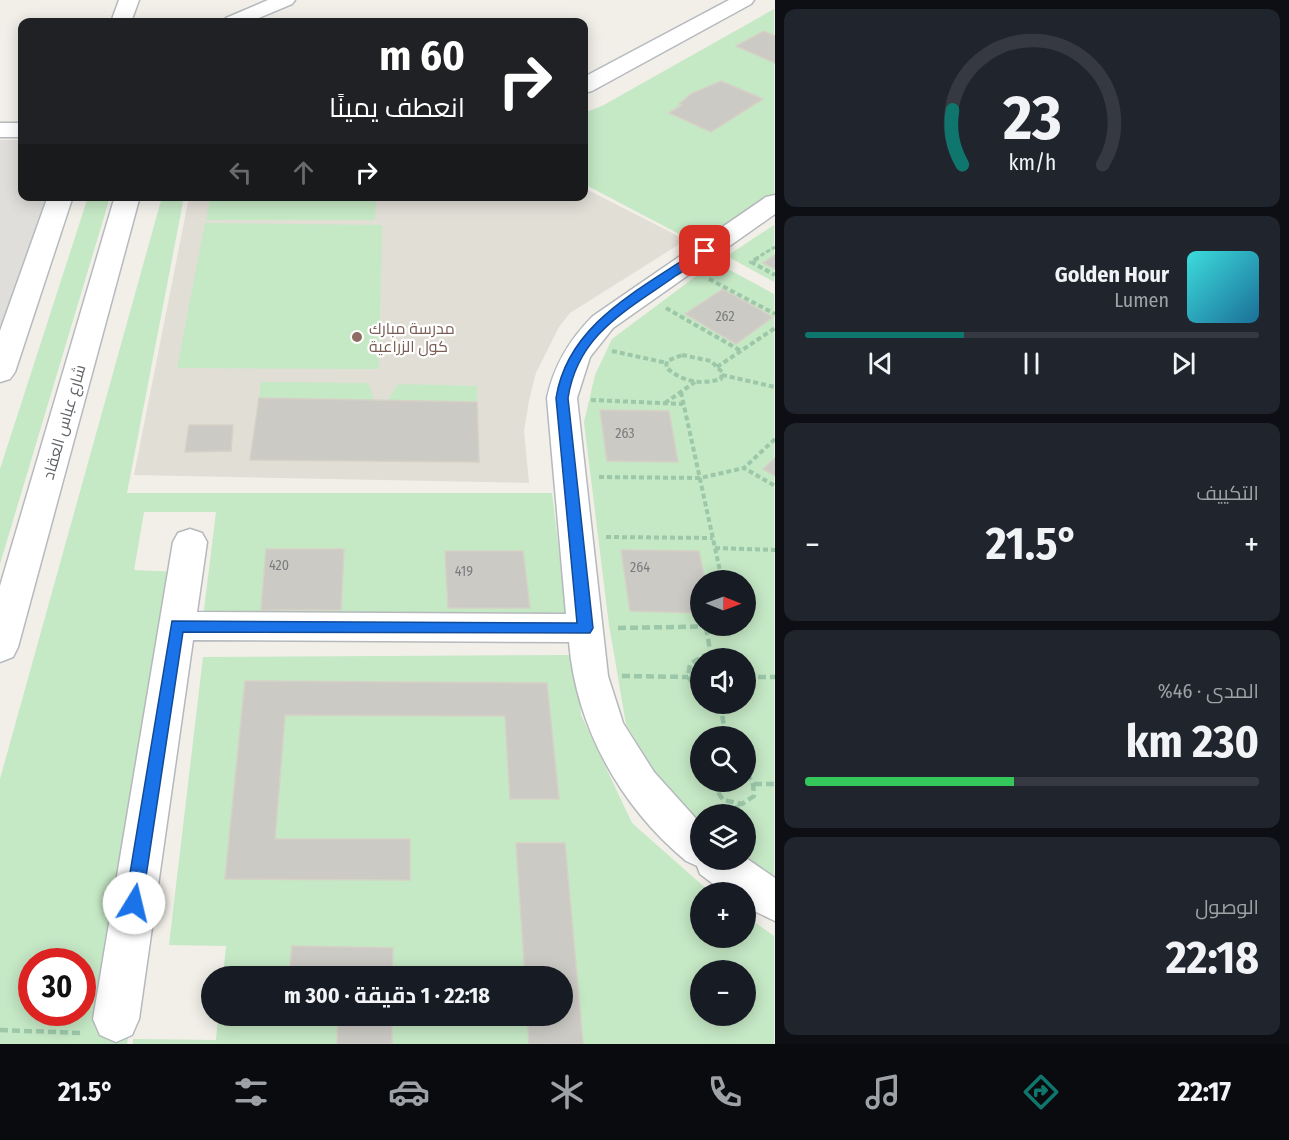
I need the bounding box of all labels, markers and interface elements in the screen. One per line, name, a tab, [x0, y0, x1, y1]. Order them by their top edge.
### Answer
text: 60 m	[379, 31, 465, 81]
icon: right	[486, 42, 564, 120]
text: 23	[1002, 81, 1061, 156]
text: انعطف يمينًا	[329, 92, 465, 124]
text: km/h	[1008, 150, 1056, 176]
icon: left	[224, 156, 257, 189]
icon: ahead	[287, 156, 320, 189]
icon: right	[350, 156, 383, 189]
pin	[679, 225, 730, 276]
icon: arrive	[688, 234, 721, 267]
text: Golden Hour	[1055, 261, 1169, 288]
text: Lumen	[1114, 288, 1169, 312]
house number: 262	[715, 308, 735, 325]
place label: مدرسة مبارك كول الزراعية	[369, 319, 455, 357]
marker: مدرسة مبارك كول الزراعية	[350, 330, 364, 344]
icon: previous	[864, 347, 897, 380]
icon: pause	[1015, 347, 1048, 380]
icon: next	[1167, 347, 1200, 380]
street label: شارع عباس العقاد	[39, 363, 91, 482]
house number: 263	[615, 425, 635, 442]
text: التكييف	[1196, 481, 1259, 505]
text: 21.5°	[986, 517, 1078, 571]
text: −	[805, 525, 820, 565]
text: +	[1244, 525, 1259, 565]
house number: 420	[269, 557, 289, 574]
house number: 264	[630, 559, 650, 576]
house number: 419	[455, 563, 473, 580]
north arrow	[690, 570, 756, 636]
map controls	[690, 570, 756, 1026]
button: sound	[690, 648, 756, 714]
text: المدى · 46%	[1158, 679, 1259, 703]
text: 230 km	[1126, 715, 1259, 769]
button: search	[690, 726, 756, 792]
button: layers	[690, 804, 756, 870]
position arrow	[102, 871, 166, 935]
button: +	[690, 882, 756, 948]
text: الوصول	[1195, 895, 1259, 919]
text: 22:18	[1166, 931, 1259, 985]
speed limit sign: 30	[18, 948, 96, 1026]
button: −	[690, 960, 756, 1026]
text: 22:18 · 1 دقيقة · 300 m	[284, 982, 490, 1009]
icon: filters	[230, 1071, 272, 1113]
icon: car	[388, 1071, 430, 1113]
icon: climate	[546, 1071, 588, 1113]
icon: phone	[704, 1071, 746, 1113]
icon: music	[862, 1071, 904, 1113]
icon: directions	[1020, 1071, 1062, 1113]
text: 21.5°	[58, 1076, 114, 1108]
text: 22:17	[1178, 1076, 1231, 1108]

